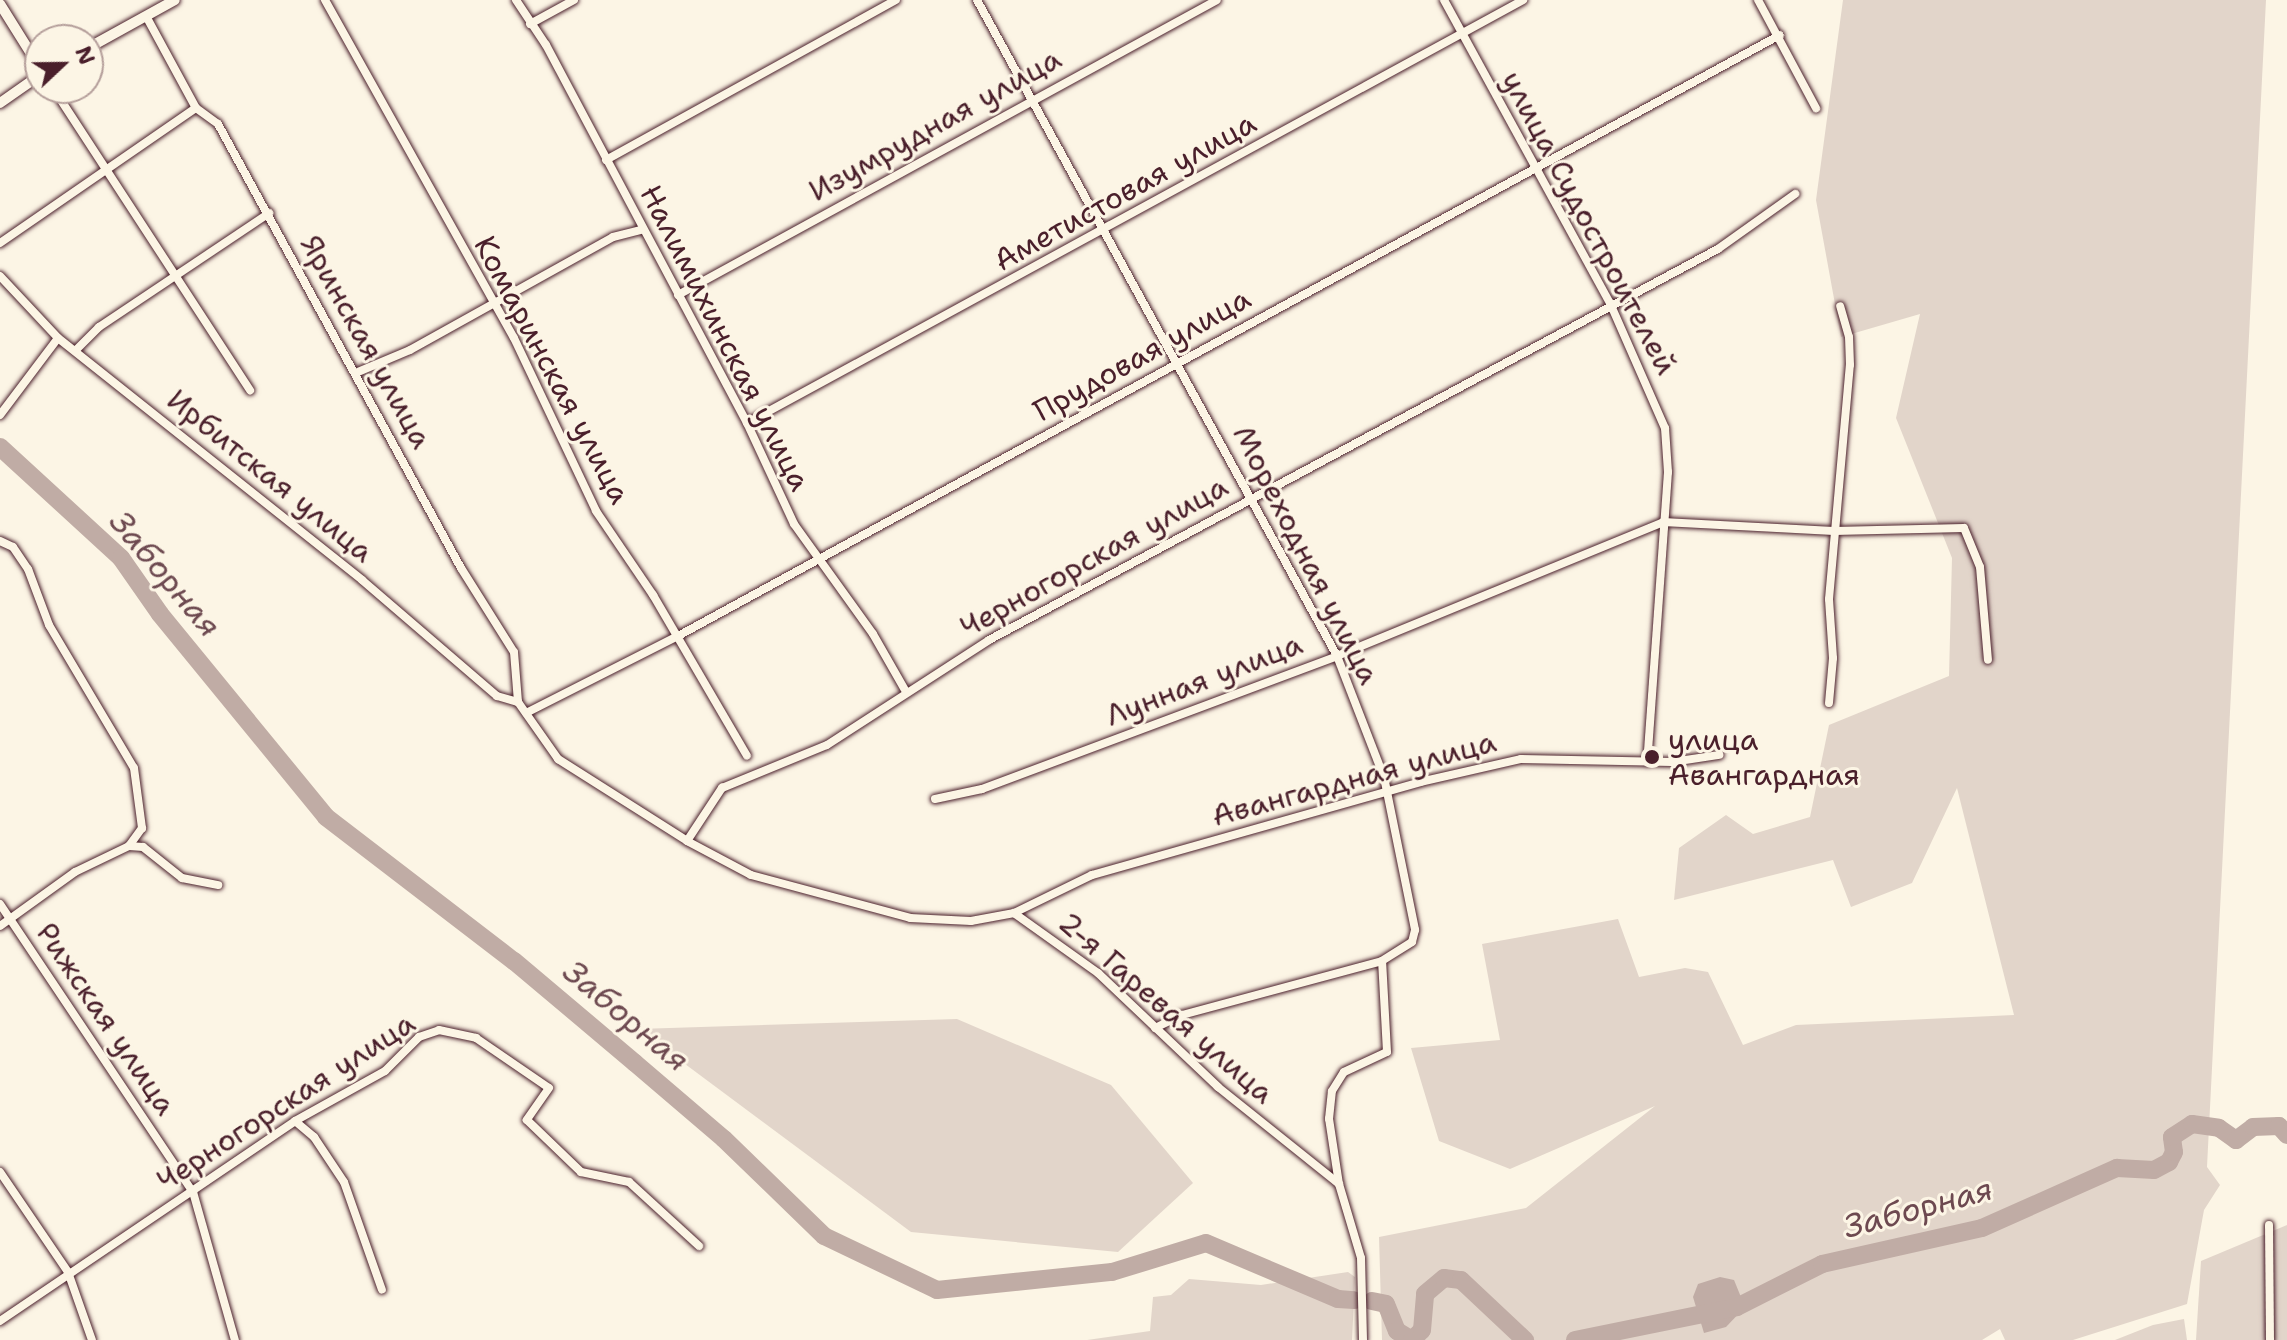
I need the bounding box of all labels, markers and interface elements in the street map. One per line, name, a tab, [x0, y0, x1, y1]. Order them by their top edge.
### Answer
north arrow	[24, 24, 104, 104]
street label: Изумрудная улица	[803, 41, 1067, 209]
text: N	[68, 42, 102, 69]
street label: улица Судостроителей	[1494, 65, 1684, 381]
street label: Аметистовая улица	[988, 105, 1262, 279]
street label: Налимихинская улица	[632, 179, 818, 497]
street label: Яринская улица	[293, 229, 439, 455]
street label: Комаринская улица	[466, 230, 638, 510]
street label: Прудовая улица	[1027, 281, 1257, 429]
street label: Ирбитская улица	[160, 382, 380, 570]
street label: Мореходная улица	[1225, 420, 1387, 690]
street label: Черногорская улица	[954, 468, 1234, 646]
water label: Заборная	[101, 503, 229, 645]
street label: Лунная улица	[1101, 626, 1307, 734]
place label: улица Авангардная	[1668, 722, 1860, 792]
street label: Авангардная улица	[1208, 724, 1500, 834]
marker: улица Авангардная	[1643, 748, 1661, 766]
street label: 2-я Гаревая улица	[1051, 905, 1281, 1111]
street label: Рижская улица	[28, 916, 184, 1122]
water label: Заборная	[555, 952, 697, 1080]
street label: Черногорская улица	[150, 1005, 422, 1199]
water label: Заборная	[1839, 1170, 1997, 1246]

